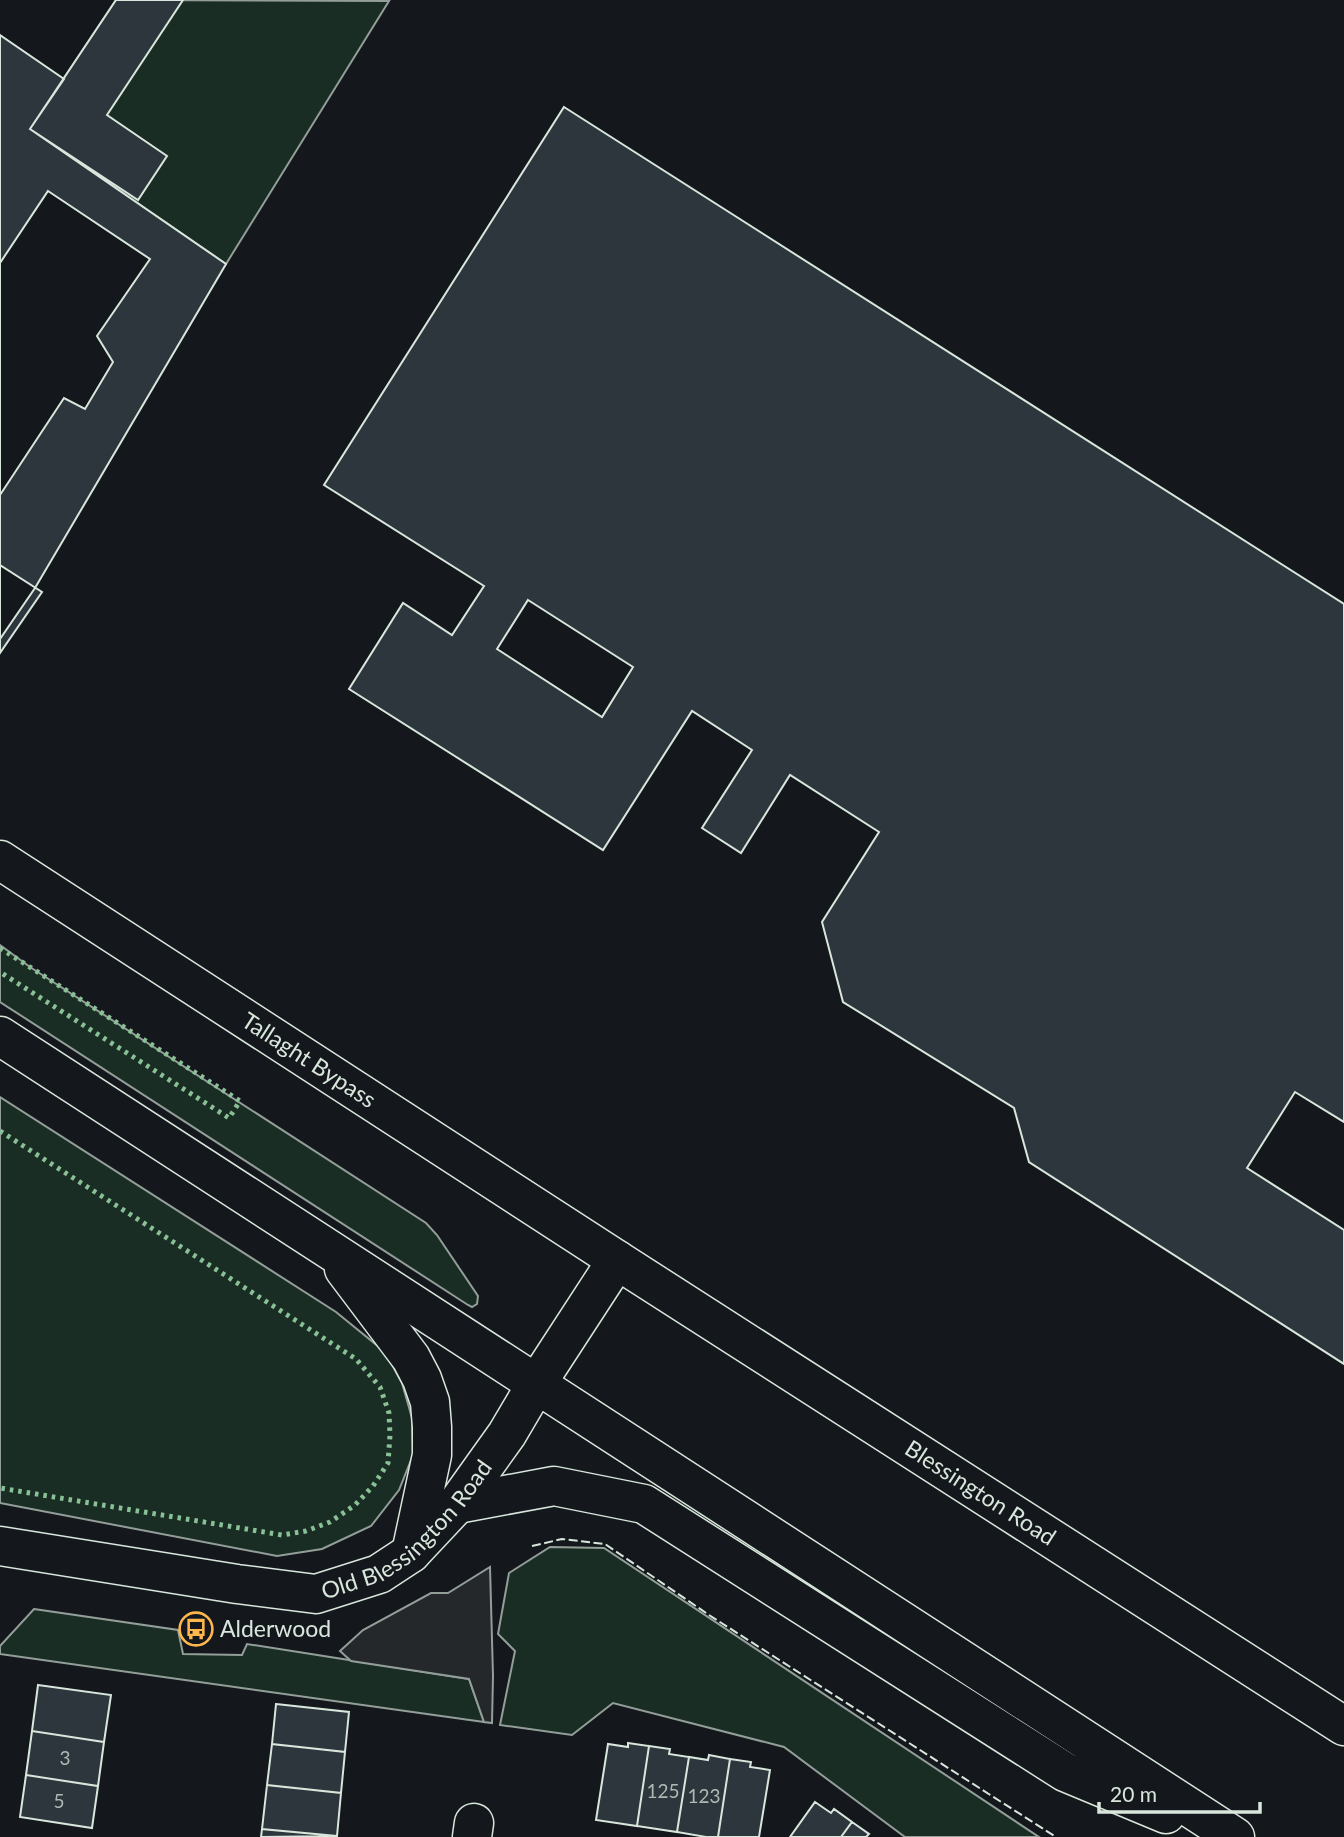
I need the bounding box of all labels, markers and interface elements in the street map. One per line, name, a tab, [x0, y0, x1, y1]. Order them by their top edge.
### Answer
street label: Tallaght Bypass	[237, 1006, 382, 1113]
street label: Blessington Road	[900, 1434, 1062, 1551]
street label: Old Blessington Road	[318, 1454, 497, 1604]
bus stop icon: Alderwood	[177, 1610, 215, 1648]
place label: Alderwood	[220, 1614, 331, 1642]
house number: 3	[59, 1746, 71, 1769]
scale bar	[1099, 1770, 1260, 1814]
house number: 125	[646, 1779, 680, 1802]
text: 20 m	[1110, 1781, 1157, 1806]
house number: 123	[687, 1784, 721, 1807]
house number: 5	[53, 1789, 65, 1812]

